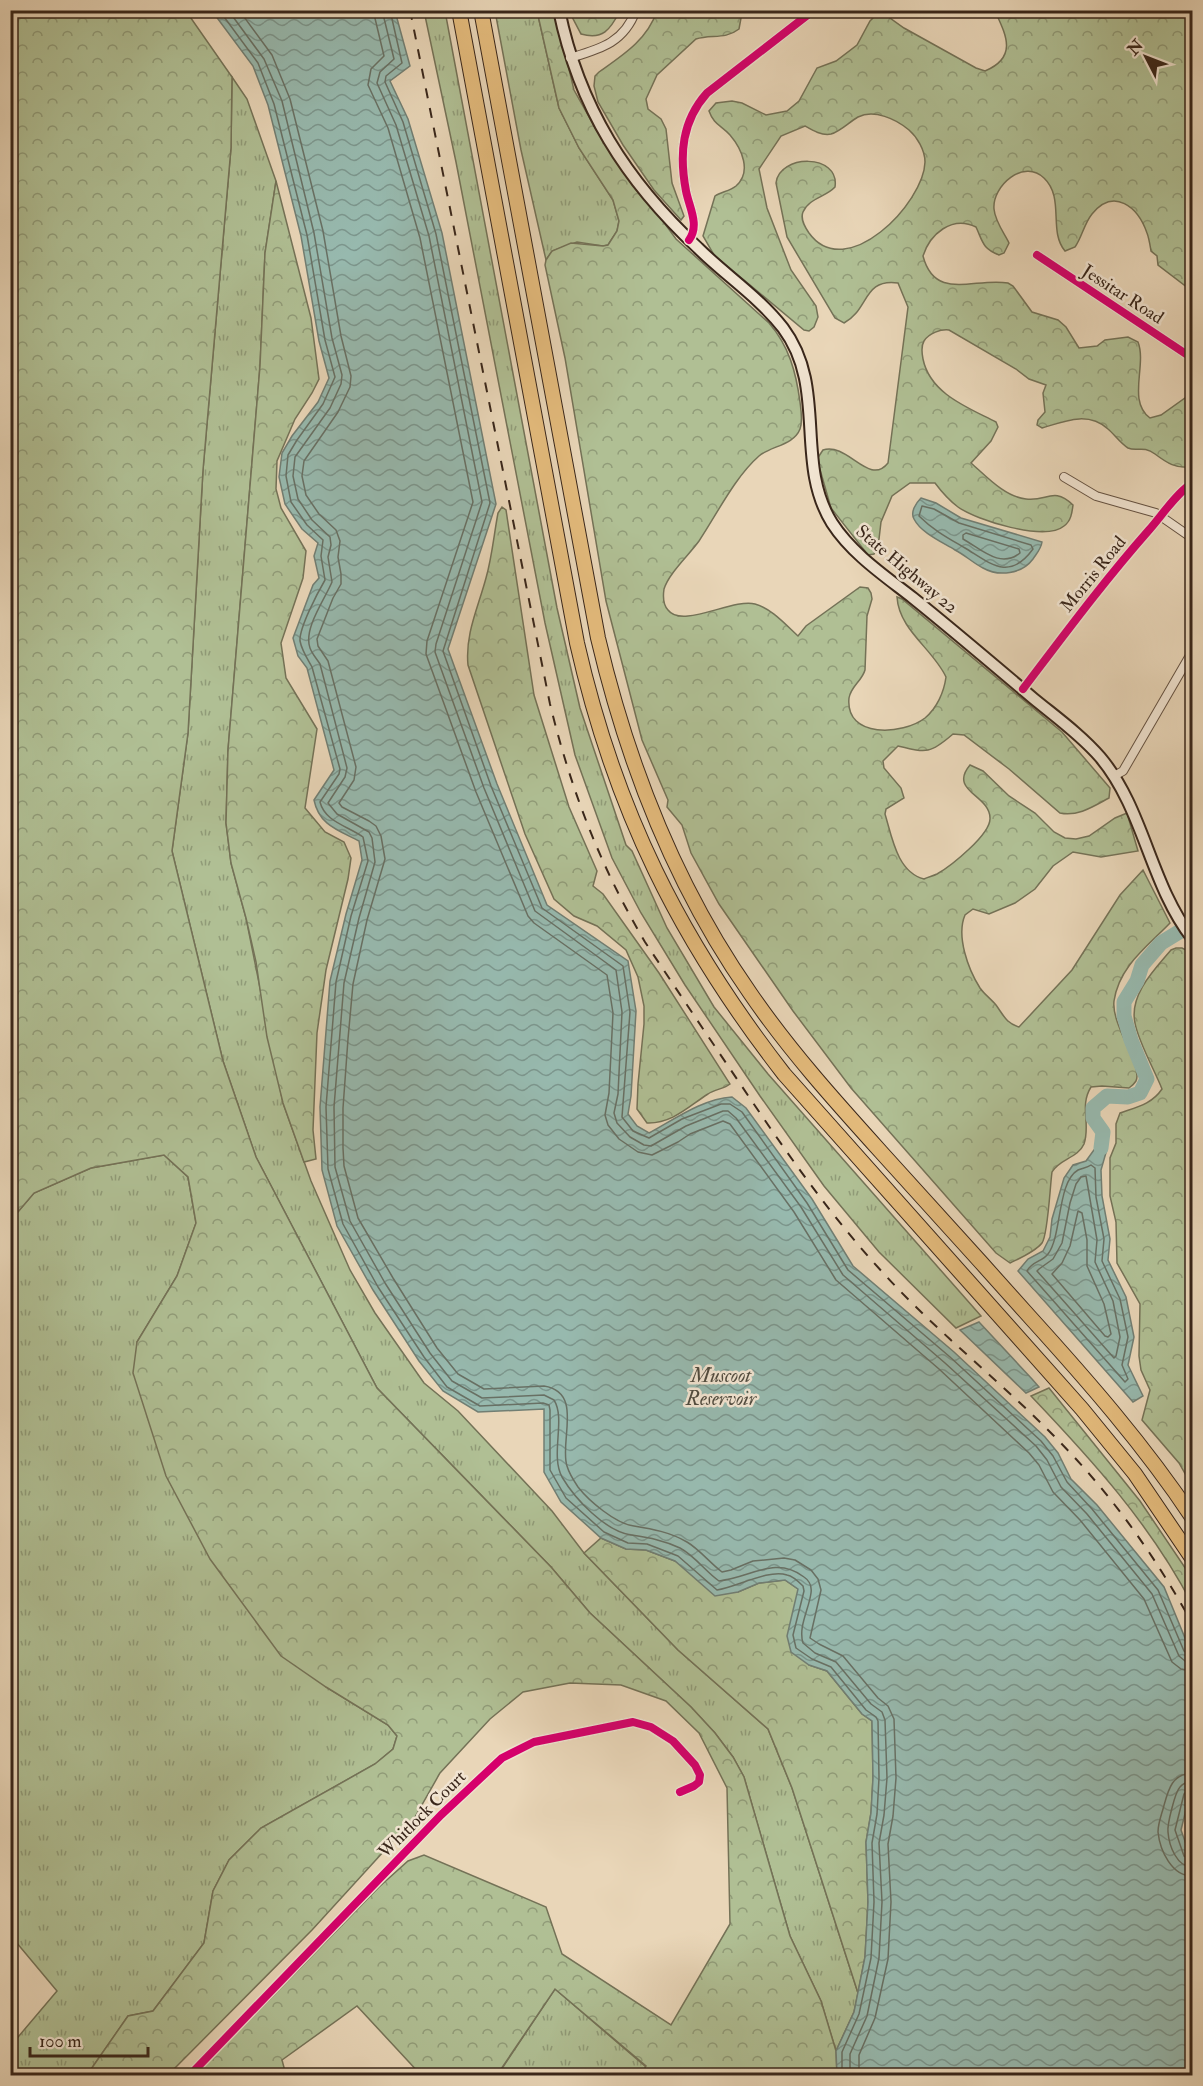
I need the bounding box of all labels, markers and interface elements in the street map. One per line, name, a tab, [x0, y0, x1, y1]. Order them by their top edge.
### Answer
north arrow	[1116, 27, 1176, 87]
text: N	[1123, 35, 1148, 60]
street label: Jessitar Road	[1077, 259, 1168, 329]
street label: State Highway 22	[851, 520, 962, 619]
street label: Morris Road	[1056, 531, 1131, 617]
water label: Muscoot Reservoir	[685, 1363, 758, 1411]
street label: Whitlock Court	[373, 1765, 471, 1864]
scale bar	[30, 2020, 148, 2058]
text: 100 m	[39, 2030, 82, 2053]

